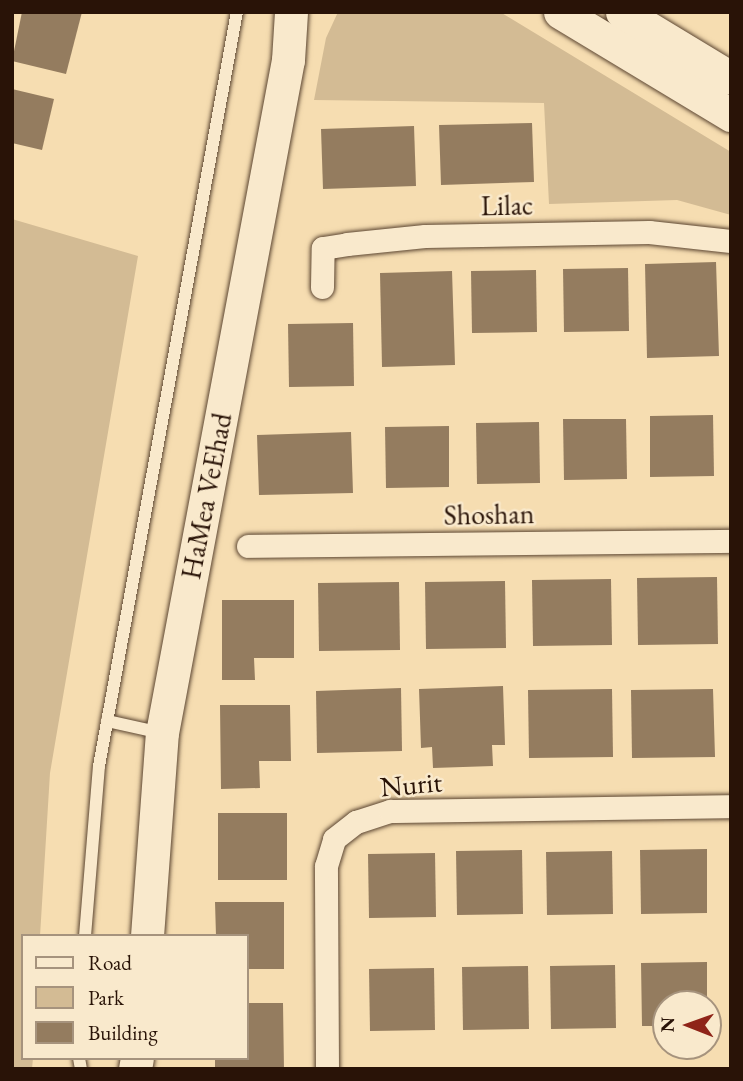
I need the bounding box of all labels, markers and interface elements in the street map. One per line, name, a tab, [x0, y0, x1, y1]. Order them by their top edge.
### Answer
street label: Lilac	[480, 188, 534, 222]
street label: HaMea VeEhad	[173, 410, 239, 582]
street label: Shoshan	[443, 496, 535, 532]
street label: Nurit	[379, 765, 443, 803]
legend	[21, 934, 248, 1060]
text: Road	[88, 949, 132, 976]
text: Park	[88, 984, 124, 1011]
north arrow	[652, 990, 722, 1060]
text: N	[655, 1017, 680, 1033]
text: Building	[88, 1019, 158, 1046]

